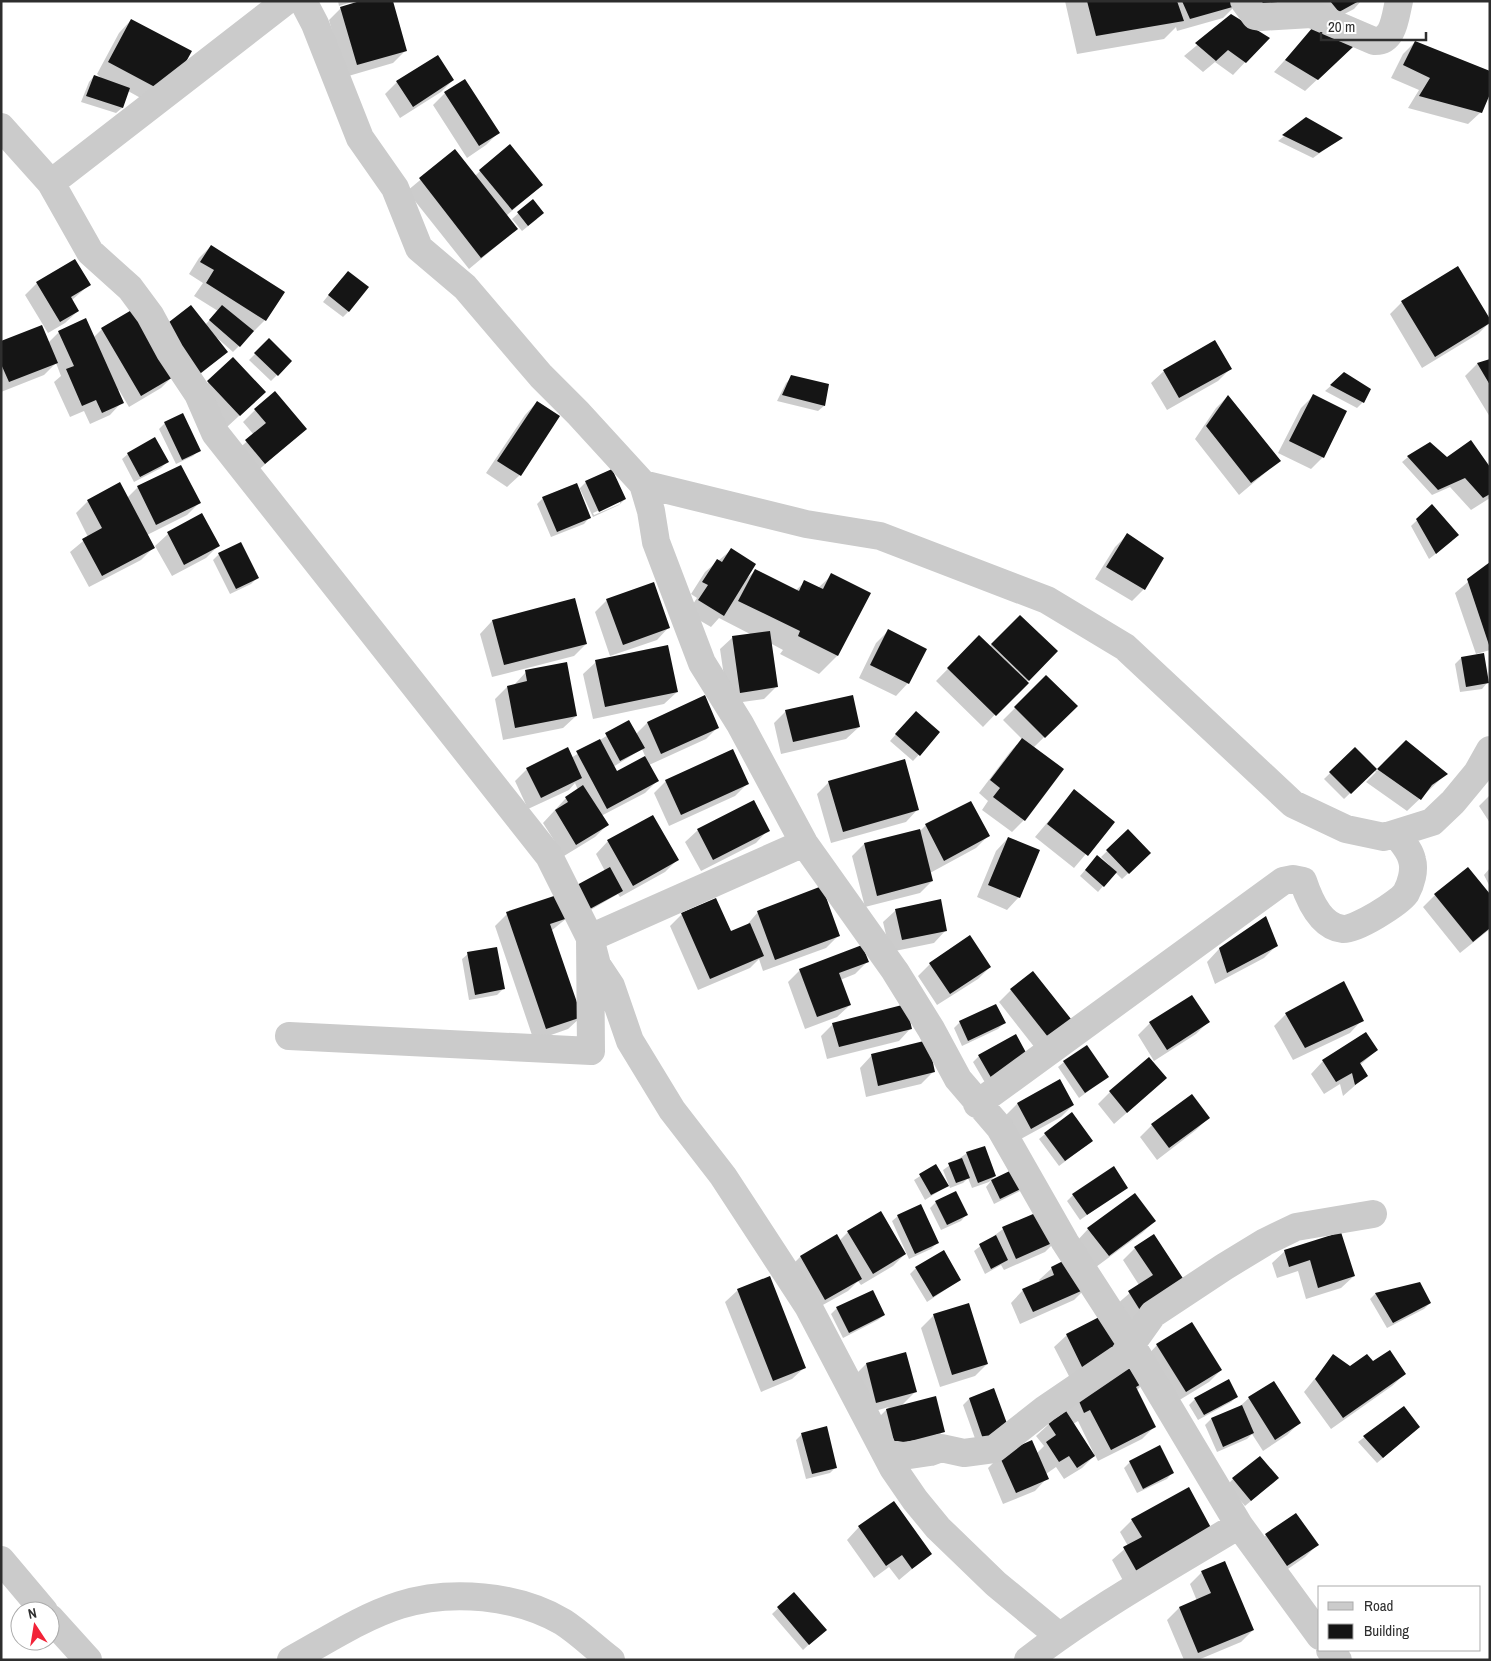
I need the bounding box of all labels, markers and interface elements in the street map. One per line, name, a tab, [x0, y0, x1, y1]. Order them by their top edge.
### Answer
scale bar	[1321, 10, 1426, 42]
text: 20 m	[1328, 16, 1355, 37]
legend	[1318, 1586, 1481, 1651]
text: Road	[1364, 1595, 1393, 1616]
north arrow	[10, 1601, 60, 1651]
text: N	[26, 1604, 38, 1623]
text: Building	[1364, 1620, 1409, 1641]

